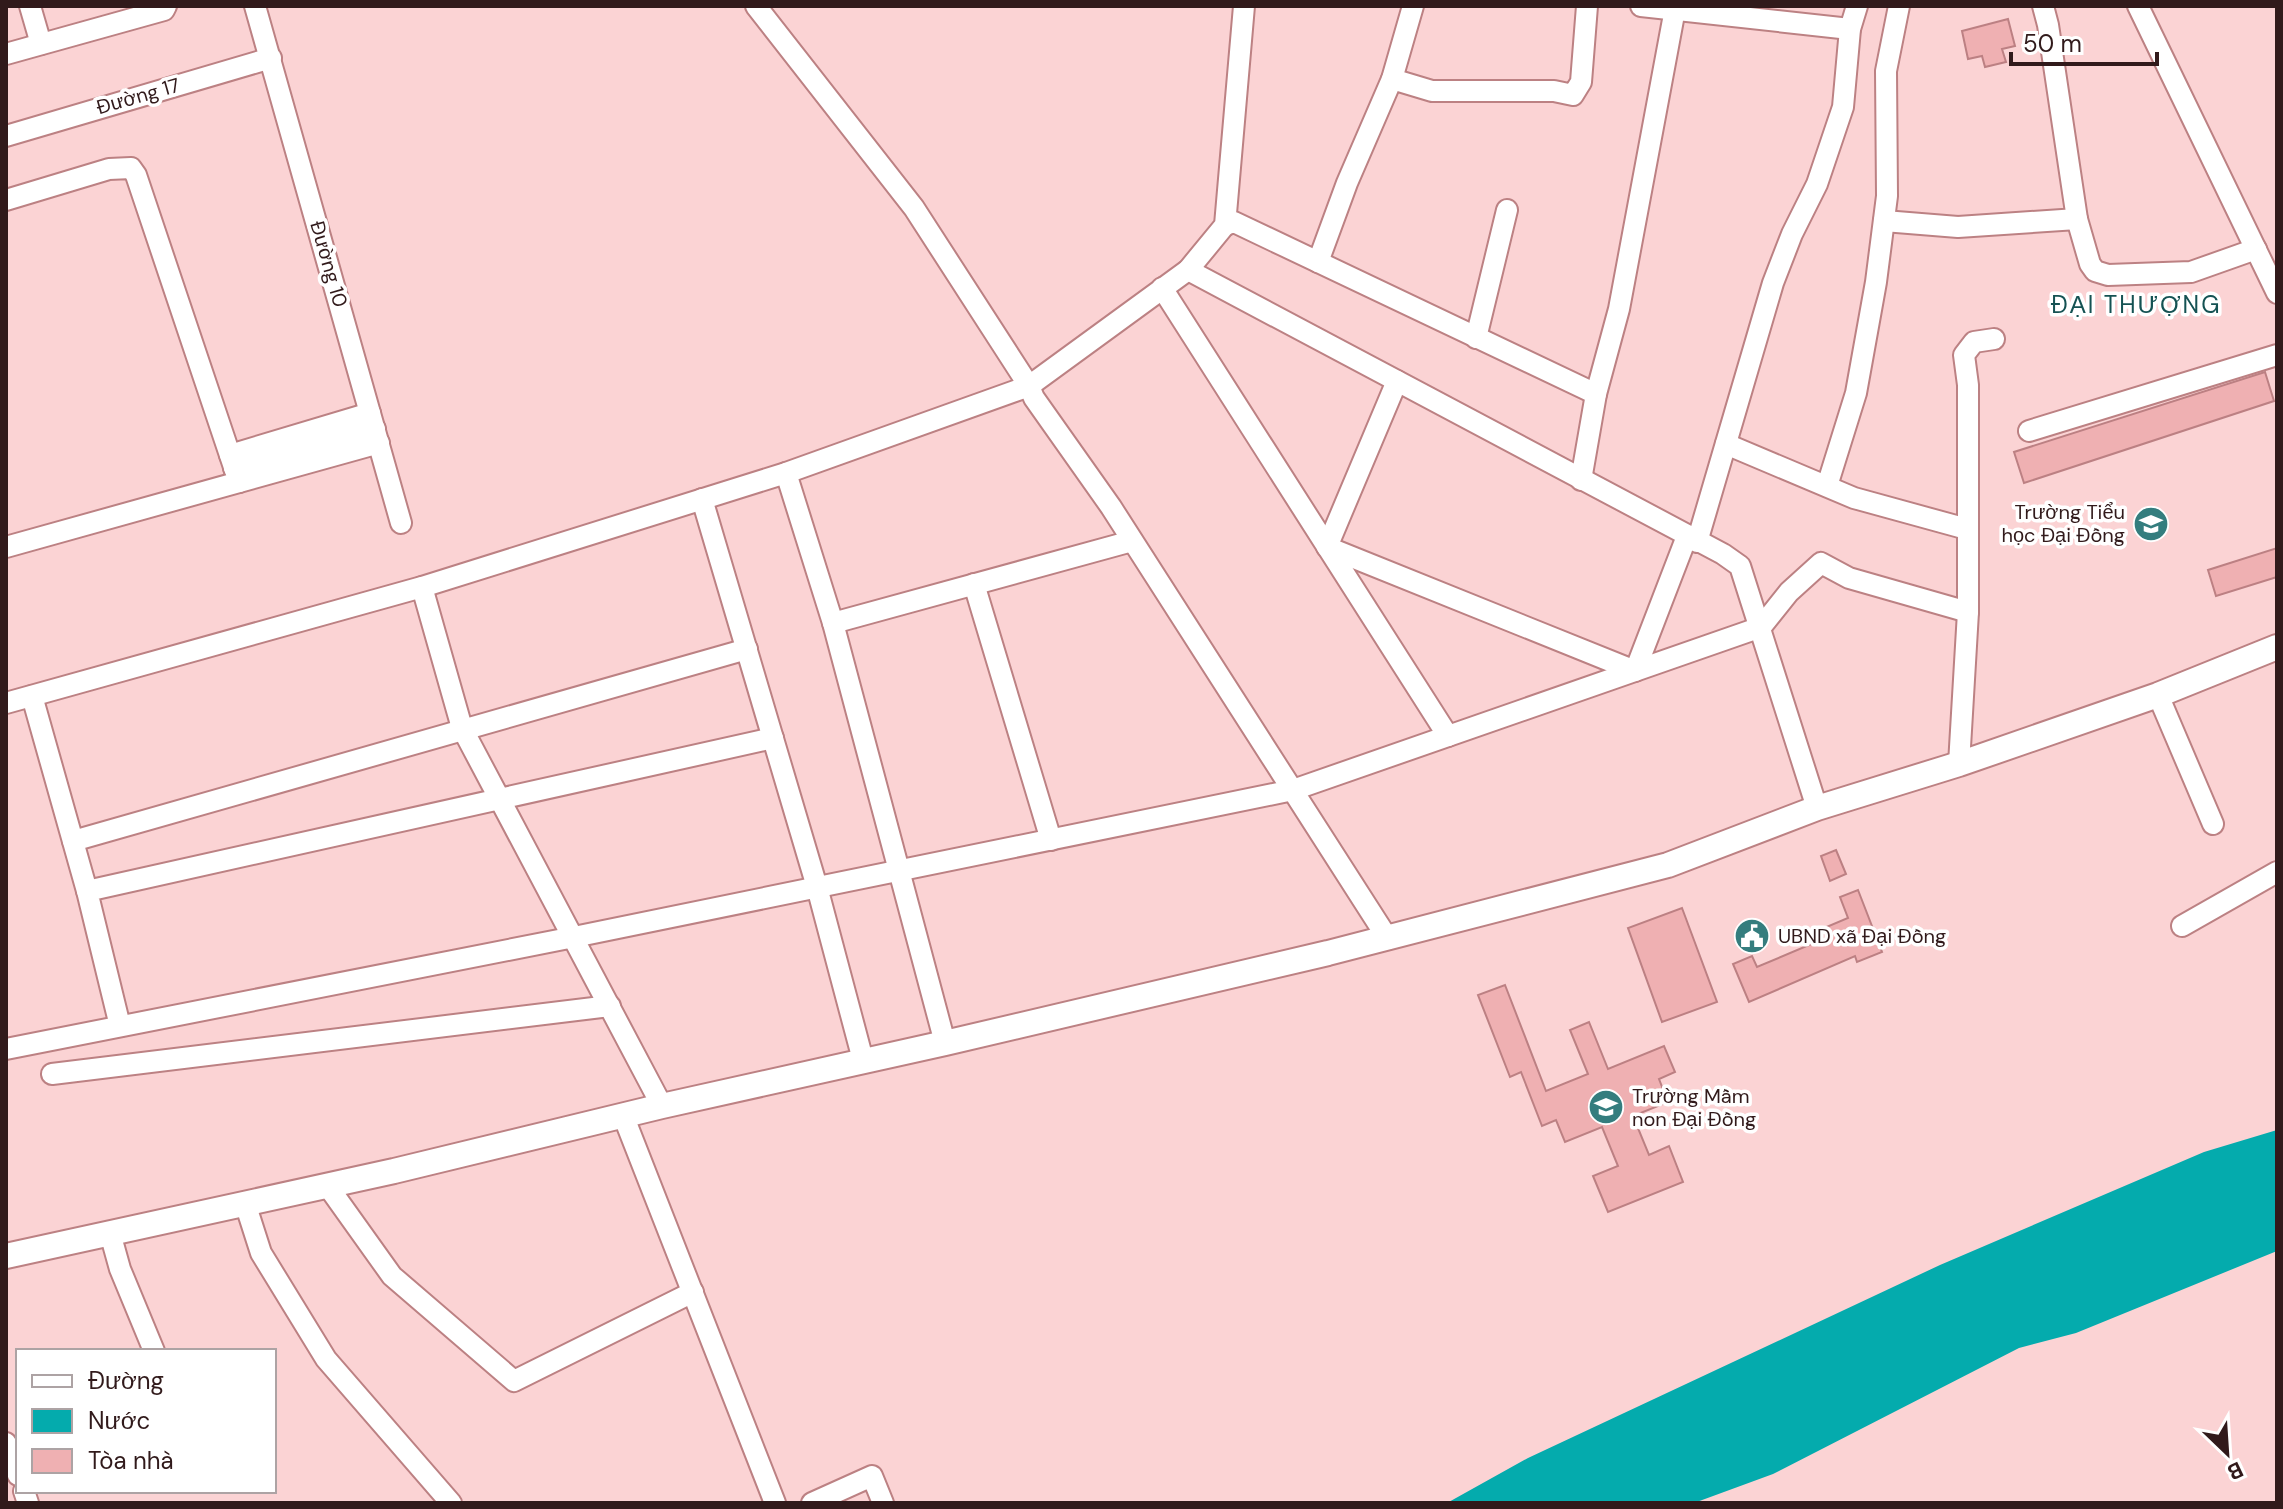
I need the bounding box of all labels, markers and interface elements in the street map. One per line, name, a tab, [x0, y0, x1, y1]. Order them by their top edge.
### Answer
scale bar	[2011, 16, 2157, 66]
text: 50 m	[2023, 28, 2082, 59]
street label: Đường 17	[93, 72, 183, 120]
street label: Đường 10	[304, 218, 354, 310]
district label: ĐẠI THƯỢNG	[2051, 289, 2221, 320]
place label: Trường Tiểu học Đại Đồng	[2002, 499, 2125, 548]
school or university icon: Trường Tiểu học Đại Đồng	[2132, 505, 2170, 543]
public building icon: UBND xã Đại Đồng	[1733, 917, 1771, 955]
place label: UBND xã Đại Đồng	[1778, 923, 1946, 949]
place label: Trường Mầm non Đại Đồng	[1632, 1083, 1756, 1132]
school or university icon: Trường Mầm non Đại Đồng	[1587, 1088, 1625, 1126]
legend	[16, 1349, 276, 1493]
text: Đường	[88, 1365, 164, 1396]
text: Nước	[88, 1405, 150, 1436]
north arrow	[2187, 1413, 2267, 1493]
text: Tòa nhà	[88, 1445, 174, 1476]
text: B	[2223, 1455, 2248, 1487]

